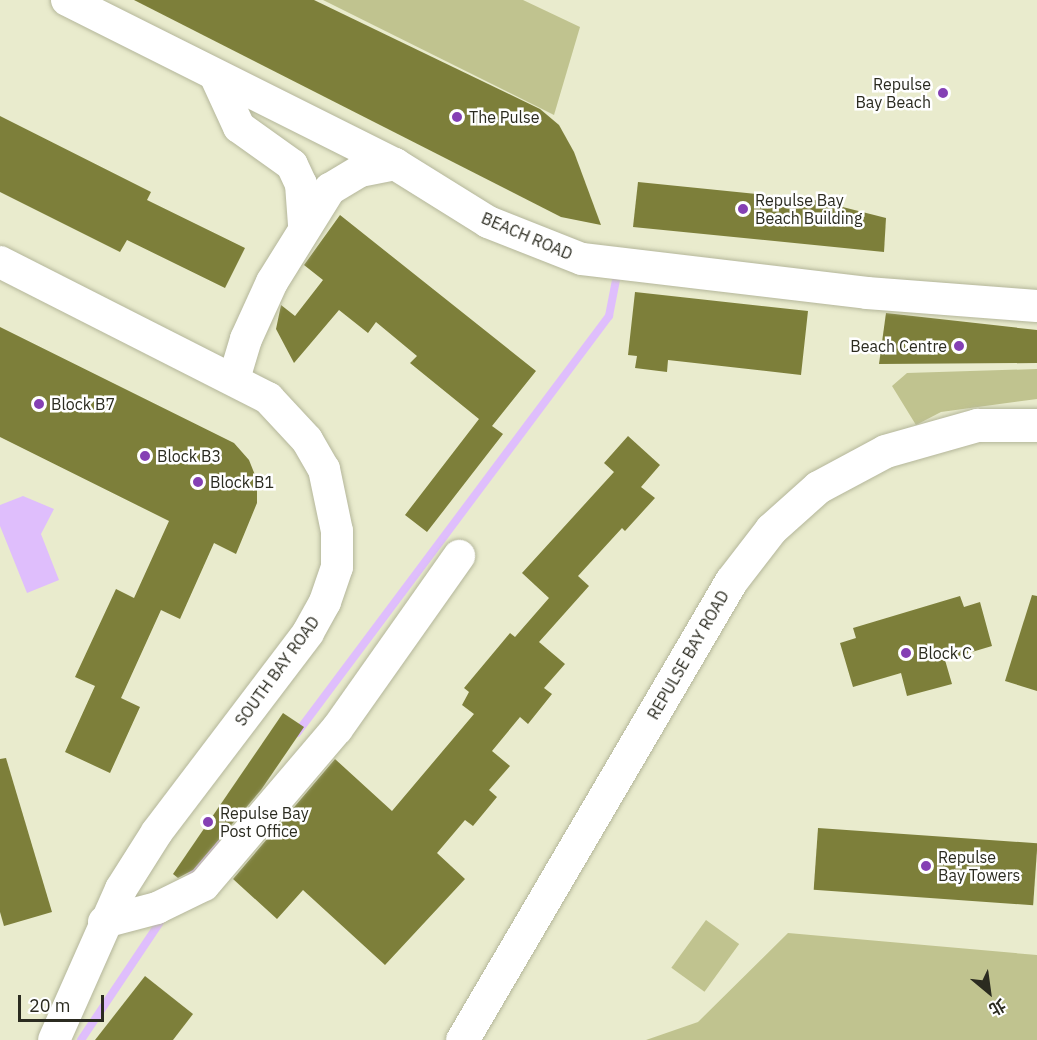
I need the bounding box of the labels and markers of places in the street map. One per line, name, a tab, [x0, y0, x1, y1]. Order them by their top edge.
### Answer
place label: Repulse Bay Beach	[855, 74, 931, 112]
marker: Repulse Bay Beach	[936, 86, 950, 100]
place label: The Pulse	[469, 107, 540, 127]
marker: The Pulse	[450, 110, 464, 124]
place label: Repulse Bay Beach Building	[755, 190, 862, 228]
marker: Repulse Bay Beach Building	[736, 202, 750, 216]
place label: Beach Centre	[850, 336, 947, 356]
marker: Beach Centre	[952, 339, 966, 353]
place label: Block B7	[51, 394, 115, 414]
marker: Block B7	[32, 397, 46, 411]
place label: Block B3	[157, 446, 221, 466]
marker: Block B3	[138, 449, 152, 463]
place label: Block B1	[210, 472, 274, 492]
marker: Block B1	[191, 475, 205, 489]
place label: Block C	[918, 643, 972, 663]
marker: Block C	[899, 646, 913, 660]
place label: Repulse Bay Post Office	[220, 803, 309, 841]
marker: Repulse Bay Post Office	[201, 815, 215, 829]
place label: Repulse Bay Towers	[938, 847, 1020, 885]
marker: Repulse Bay Towers	[919, 859, 933, 873]

